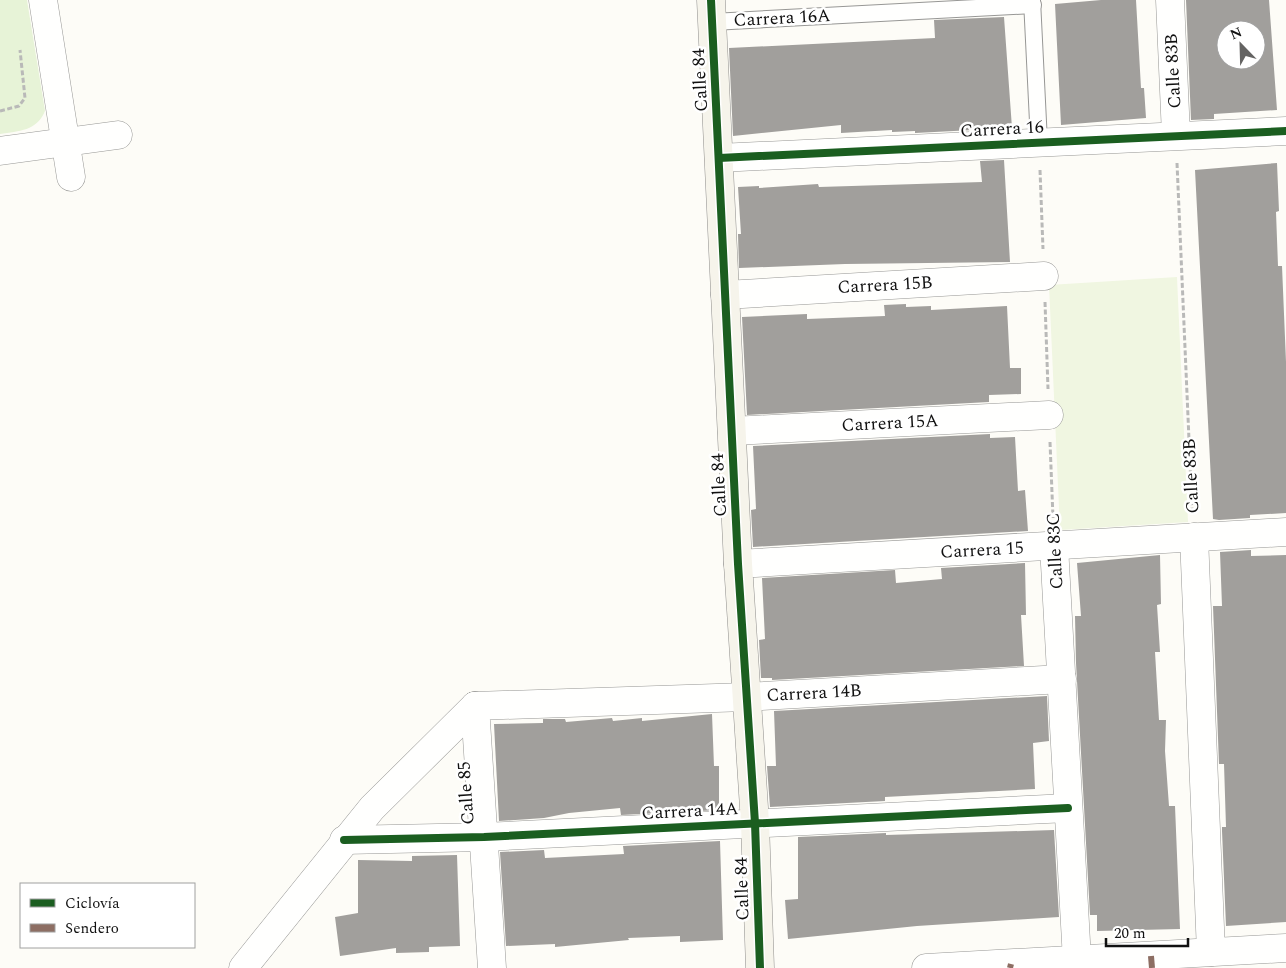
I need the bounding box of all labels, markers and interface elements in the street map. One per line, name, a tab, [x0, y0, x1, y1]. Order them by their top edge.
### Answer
street label: Carrera 16A	[733, 2, 831, 34]
north arrow	[1216, 20, 1266, 70]
text: N	[1227, 22, 1245, 45]
street label: Calle 83B	[1158, 33, 1188, 109]
street label: Calle 84	[685, 48, 715, 112]
street label: Carrera 16	[960, 113, 1044, 145]
street label: Carrera 15B	[837, 269, 933, 301]
street label: Carrera 15A	[841, 407, 939, 439]
street label: Calle 83B	[1176, 438, 1206, 514]
street label: Calle 84	[704, 453, 734, 517]
street label: Calle 83C	[1040, 512, 1070, 590]
street label: Carrera 15	[940, 534, 1024, 566]
street label: Carrera 14B	[766, 677, 862, 709]
street label: Calle 85	[450, 760, 482, 826]
street label: Carrera 14A	[641, 795, 739, 827]
street label: Calle 84	[727, 857, 757, 921]
legend	[20, 883, 195, 948]
text: Ciclovía	[65, 892, 120, 915]
scale bar	[1106, 916, 1188, 948]
text: Sendero	[65, 917, 119, 940]
text: 20 m	[1114, 922, 1146, 945]

